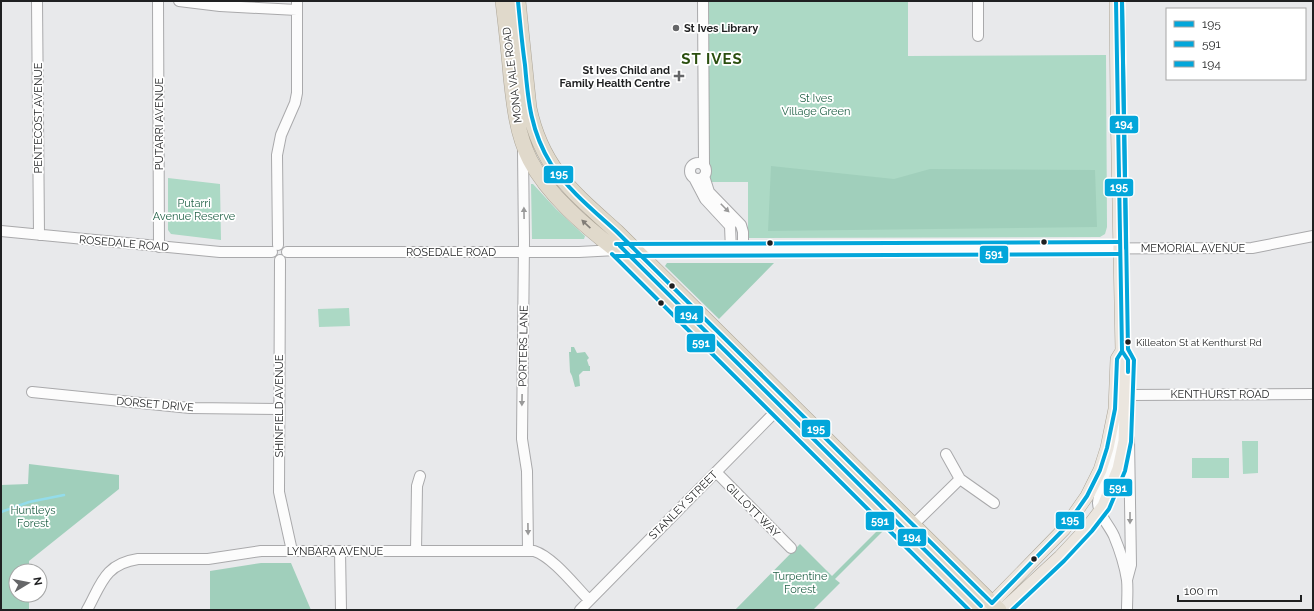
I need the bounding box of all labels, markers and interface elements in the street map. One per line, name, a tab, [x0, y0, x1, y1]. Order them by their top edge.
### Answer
legend	[1166, 8, 1306, 80]
text: 195	[1202, 17, 1221, 31]
place label: St Ives Library	[684, 22, 758, 35]
marker: St Ives Library	[671, 23, 681, 33]
street label: MONA VALE ROAD	[500, 26, 525, 124]
text: 591	[1202, 37, 1221, 51]
district label: ST IVES	[681, 50, 743, 68]
text: 194	[1202, 57, 1221, 71]
street label: PENTECOST AVENUE	[32, 62, 45, 173]
place label: St Ives Child and Family Health Centre	[560, 64, 670, 90]
marker: St Ives Child and Family Health Centre	[673, 70, 685, 82]
street label: PUTARRI AVENUE	[153, 77, 166, 170]
park label: St Ives Village Green	[782, 92, 850, 118]
line badge: 194	[1109, 115, 1139, 134]
text: 194	[1115, 118, 1133, 131]
line badge: 195	[543, 165, 574, 184]
text: 195	[550, 168, 568, 181]
line badge: 195	[1104, 178, 1134, 197]
text: 195	[1110, 181, 1128, 194]
park label: Putarri Avenue Reserve	[153, 197, 236, 223]
one-way arrow	[720, 203, 729, 213]
one-way arrow	[521, 206, 527, 219]
one-way arrow	[581, 220, 591, 229]
street label: ROSEDALE ROAD	[78, 233, 170, 254]
unlabelled marker	[1039, 237, 1049, 247]
unlabelled marker	[765, 238, 775, 248]
street label: MEMORIAL AVENUE	[1141, 242, 1246, 255]
line badge: 591	[979, 245, 1009, 264]
street label: ROSEDALE ROAD	[406, 246, 496, 259]
text: 591	[985, 248, 1004, 261]
unlabelled marker	[667, 281, 677, 291]
unlabelled marker	[656, 298, 666, 308]
street label: PORTERS LANE	[516, 305, 531, 387]
line badge: 194	[674, 305, 704, 324]
text: 194	[680, 309, 698, 322]
line badge: 591	[686, 333, 716, 353]
text: 591	[692, 337, 711, 350]
marker: Killeaton St at Kenthurst Rd	[1123, 337, 1133, 347]
place label: Killeaton St at Kenthurst Rd	[1136, 337, 1262, 348]
street label: SHINFIELD AVENUE	[273, 354, 286, 458]
street label: KENTHURST ROAD	[1171, 388, 1270, 401]
one-way arrow	[519, 394, 525, 407]
street label: DORSET DRIVE	[116, 395, 195, 414]
line badge: 195	[801, 419, 831, 438]
text: 195	[807, 423, 825, 436]
street label: STANLEY STREET	[646, 468, 721, 542]
line badge: 591	[1103, 478, 1133, 497]
street label: GILLOTT WAY	[723, 481, 782, 540]
text: 591	[1109, 482, 1128, 495]
park label: Huntleys Forest	[10, 504, 56, 530]
line badge: 591	[865, 511, 895, 531]
line badge: 195	[1055, 511, 1085, 530]
one-way arrow	[1127, 512, 1133, 525]
text: 195	[1061, 514, 1079, 527]
text: 591	[871, 515, 890, 528]
one-way arrow	[525, 523, 531, 536]
line badge: 194	[897, 528, 927, 547]
text: 194	[903, 531, 921, 544]
street label: LYNBARA AVENUE	[287, 545, 384, 558]
unlabelled marker	[1029, 554, 1039, 564]
north arrow	[8, 563, 48, 603]
park label: Turpentine Forest	[773, 570, 828, 596]
text: N	[30, 576, 44, 587]
scale bar	[1178, 577, 1301, 603]
text: 100 m	[1184, 584, 1218, 598]

